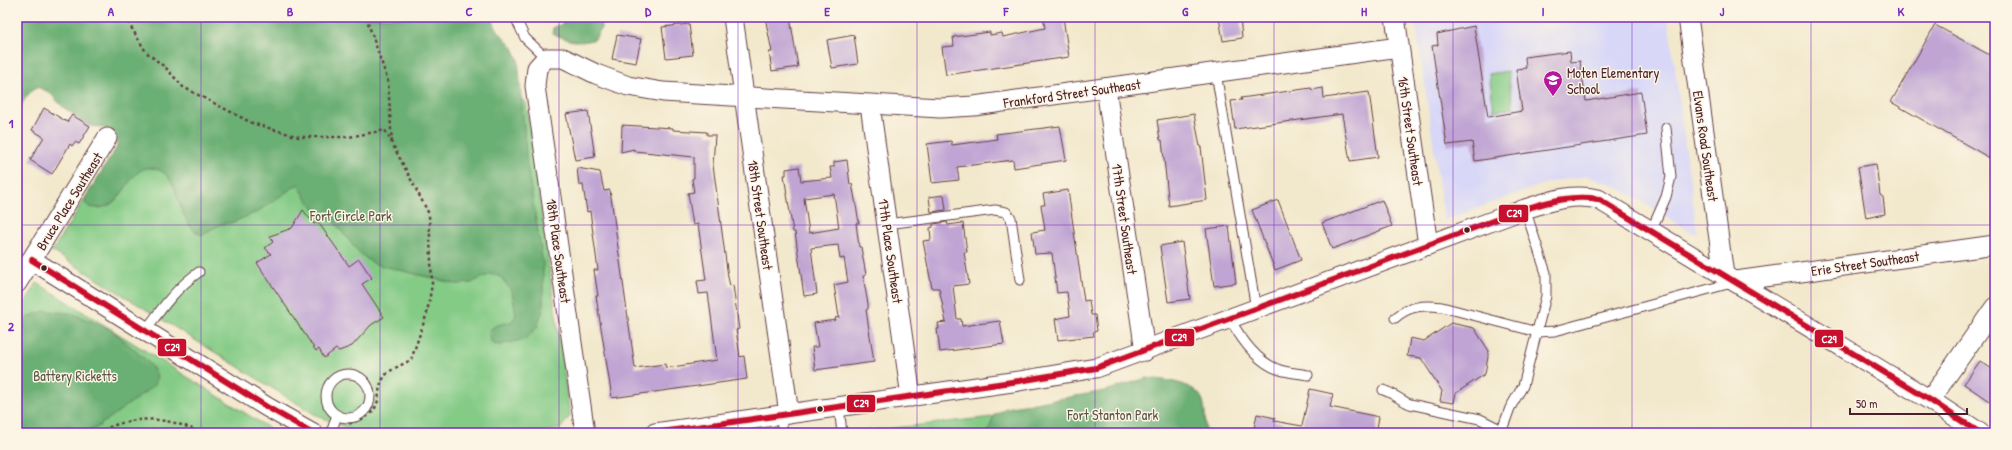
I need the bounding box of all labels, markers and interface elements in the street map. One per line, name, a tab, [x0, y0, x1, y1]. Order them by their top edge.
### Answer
text: A	[108, 2, 115, 20]
text: B	[287, 2, 294, 20]
text: C	[465, 2, 473, 20]
text: D	[645, 2, 652, 20]
text: E	[824, 2, 830, 20]
text: F	[1003, 2, 1010, 20]
text: G	[1182, 2, 1189, 20]
text: H	[1361, 2, 1367, 20]
text: I	[1541, 2, 1545, 20]
text: J	[1720, 2, 1725, 20]
text: K	[1898, 2, 1905, 20]
place label: Moten Elementary School	[1567, 63, 1660, 98]
school or university icon: Moten Elementary School	[1542, 69, 1564, 97]
street label: Frankford Street Southeast	[1001, 74, 1142, 112]
street label: 16th Street Southeast	[1394, 75, 1428, 187]
street label: Elvans Road Southeast	[1689, 89, 1723, 203]
text: 1	[9, 114, 14, 132]
street label: Bruce Place Southeast	[31, 148, 107, 254]
street label: 18th Street Southeast	[744, 159, 778, 271]
street label: 17th Street Southeast	[1108, 163, 1142, 276]
street label: 17th Place Southeast	[874, 197, 908, 305]
street label: 18th Place Southeast	[542, 198, 576, 304]
line badge: C29	[1498, 204, 1529, 223]
park label: Fort Circle Park	[309, 206, 392, 225]
text: C29	[1506, 206, 1522, 220]
unlabelled marker	[1462, 225, 1472, 235]
street label: Erie Street Southeast	[1810, 246, 1920, 280]
unlabelled marker	[39, 263, 49, 273]
text: 2	[8, 317, 15, 335]
line badge: C29	[1164, 328, 1195, 347]
line badge: C29	[1814, 329, 1844, 348]
text: C29	[1171, 330, 1187, 344]
text: C29	[1821, 332, 1837, 346]
line badge: C29	[157, 338, 187, 357]
text: C29	[164, 340, 180, 354]
park label: Battery Ricketts	[33, 366, 117, 386]
scale bar	[1850, 390, 1967, 416]
line badge: C29	[846, 394, 876, 413]
text: 50 m	[1856, 395, 1877, 412]
text: C29	[853, 396, 869, 410]
unlabelled marker	[815, 404, 825, 414]
park label: Fort Stanton Park	[1067, 405, 1159, 424]

